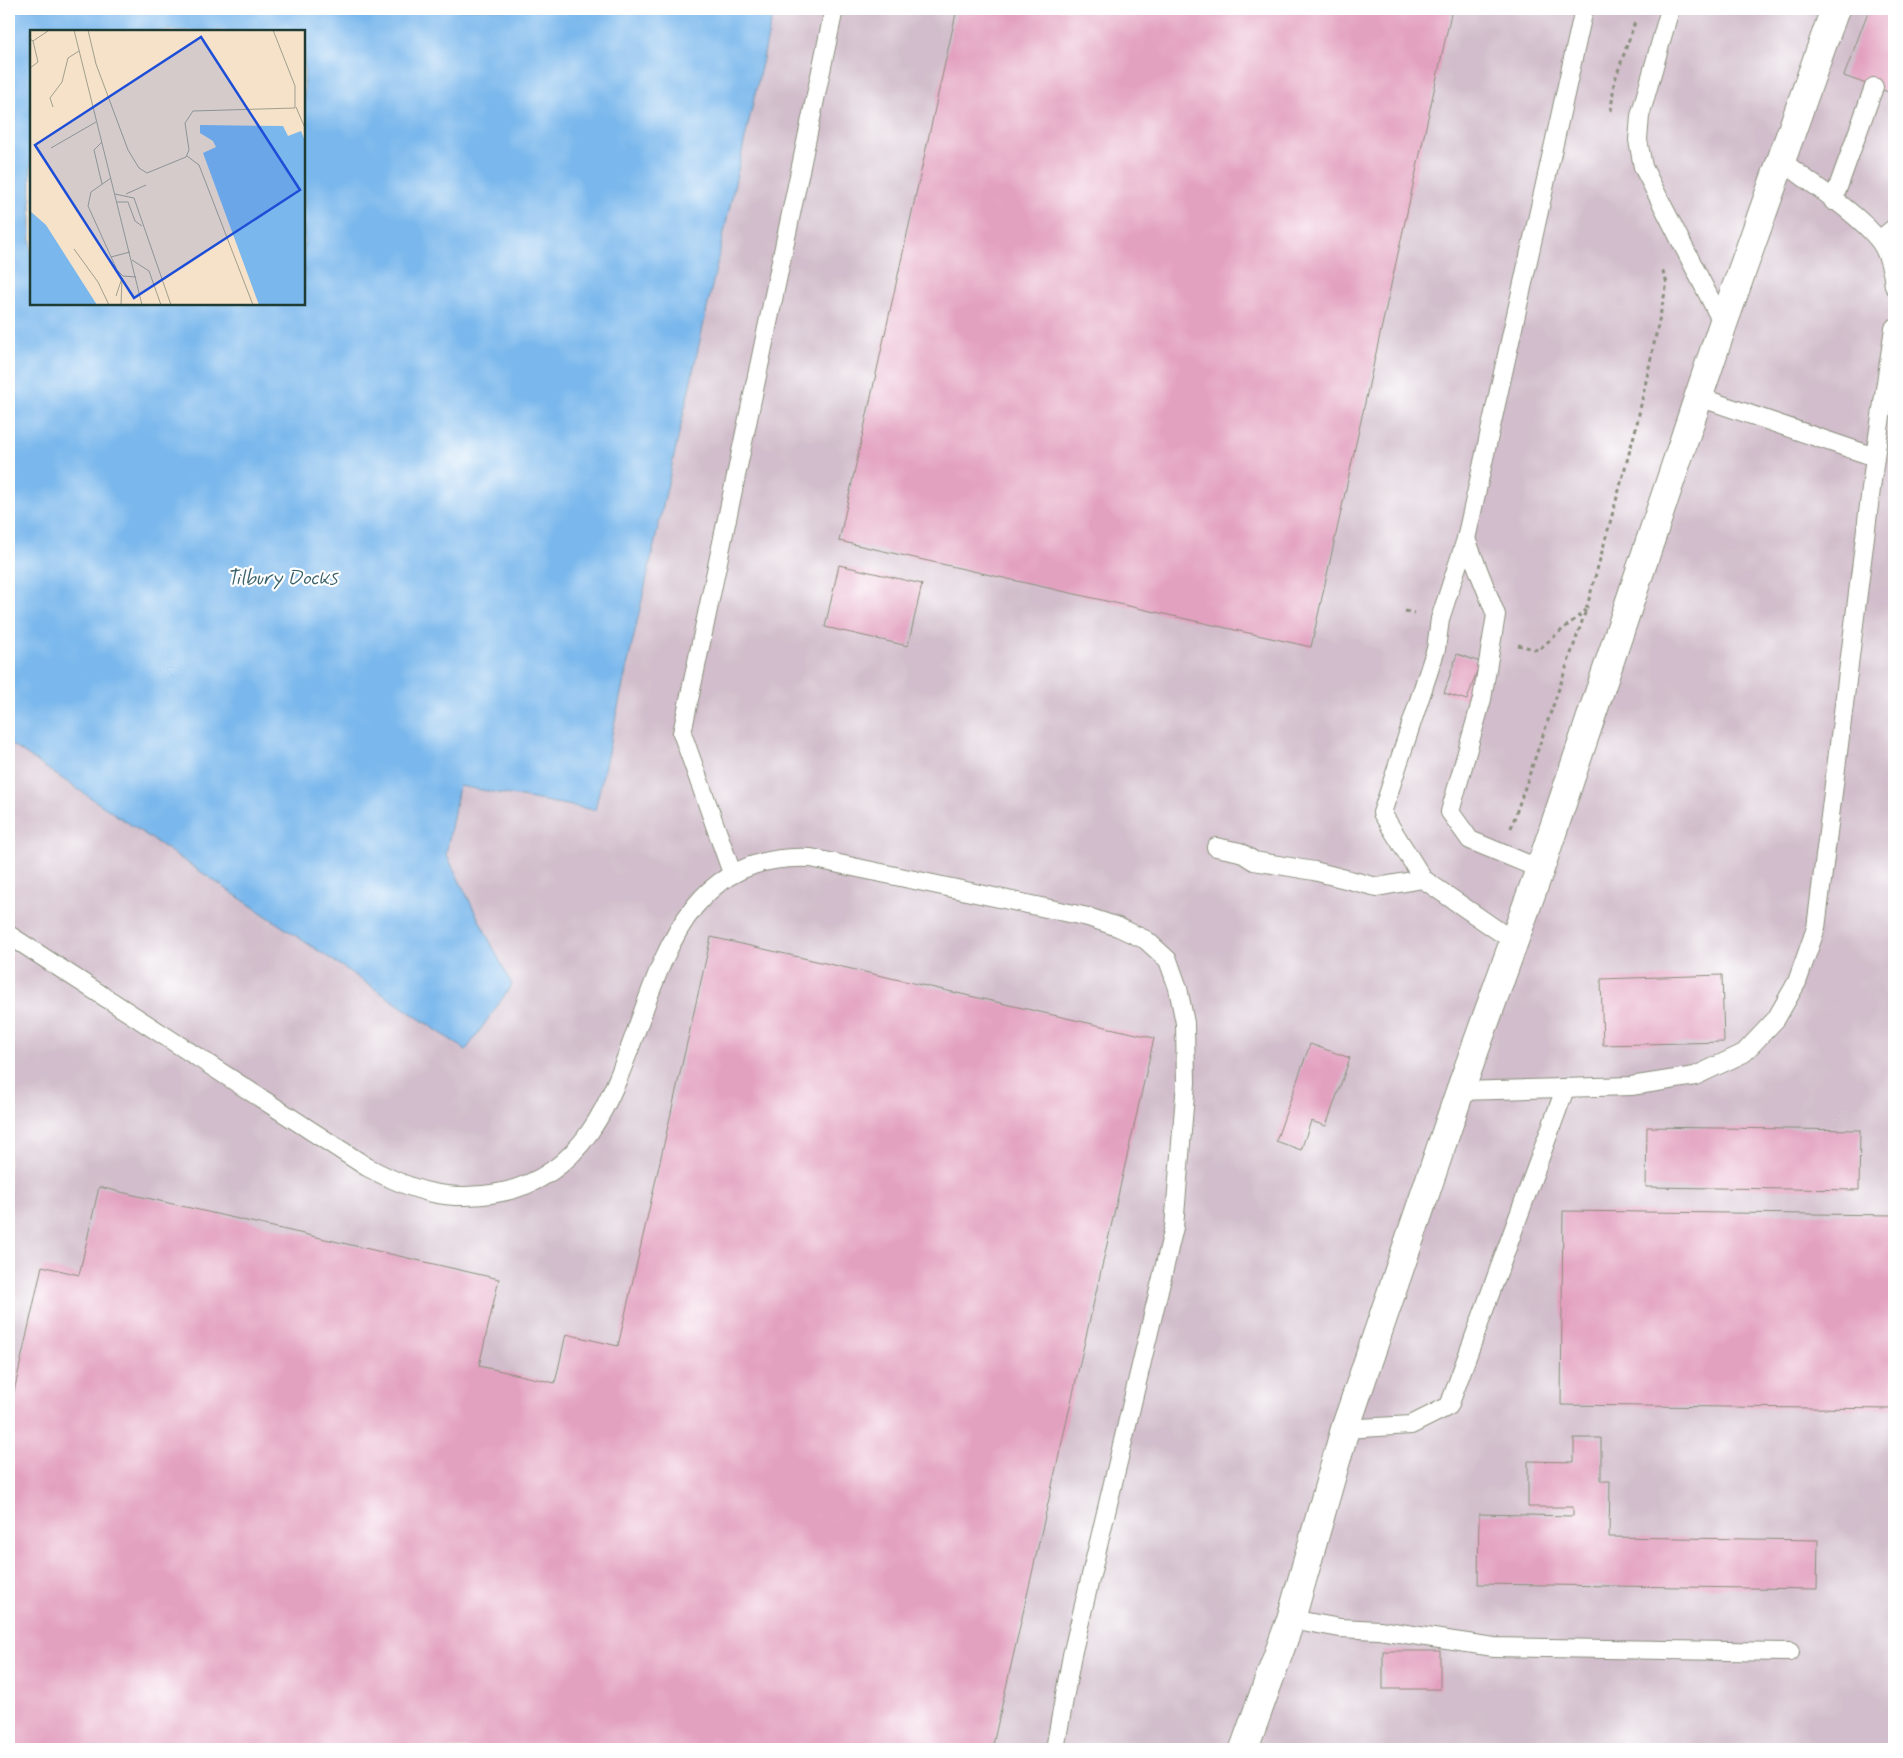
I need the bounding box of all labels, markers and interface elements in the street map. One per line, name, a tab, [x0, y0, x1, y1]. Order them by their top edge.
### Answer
inset map	[30, 30, 305, 305]
water label: Tilbury Docks	[227, 565, 340, 592]

